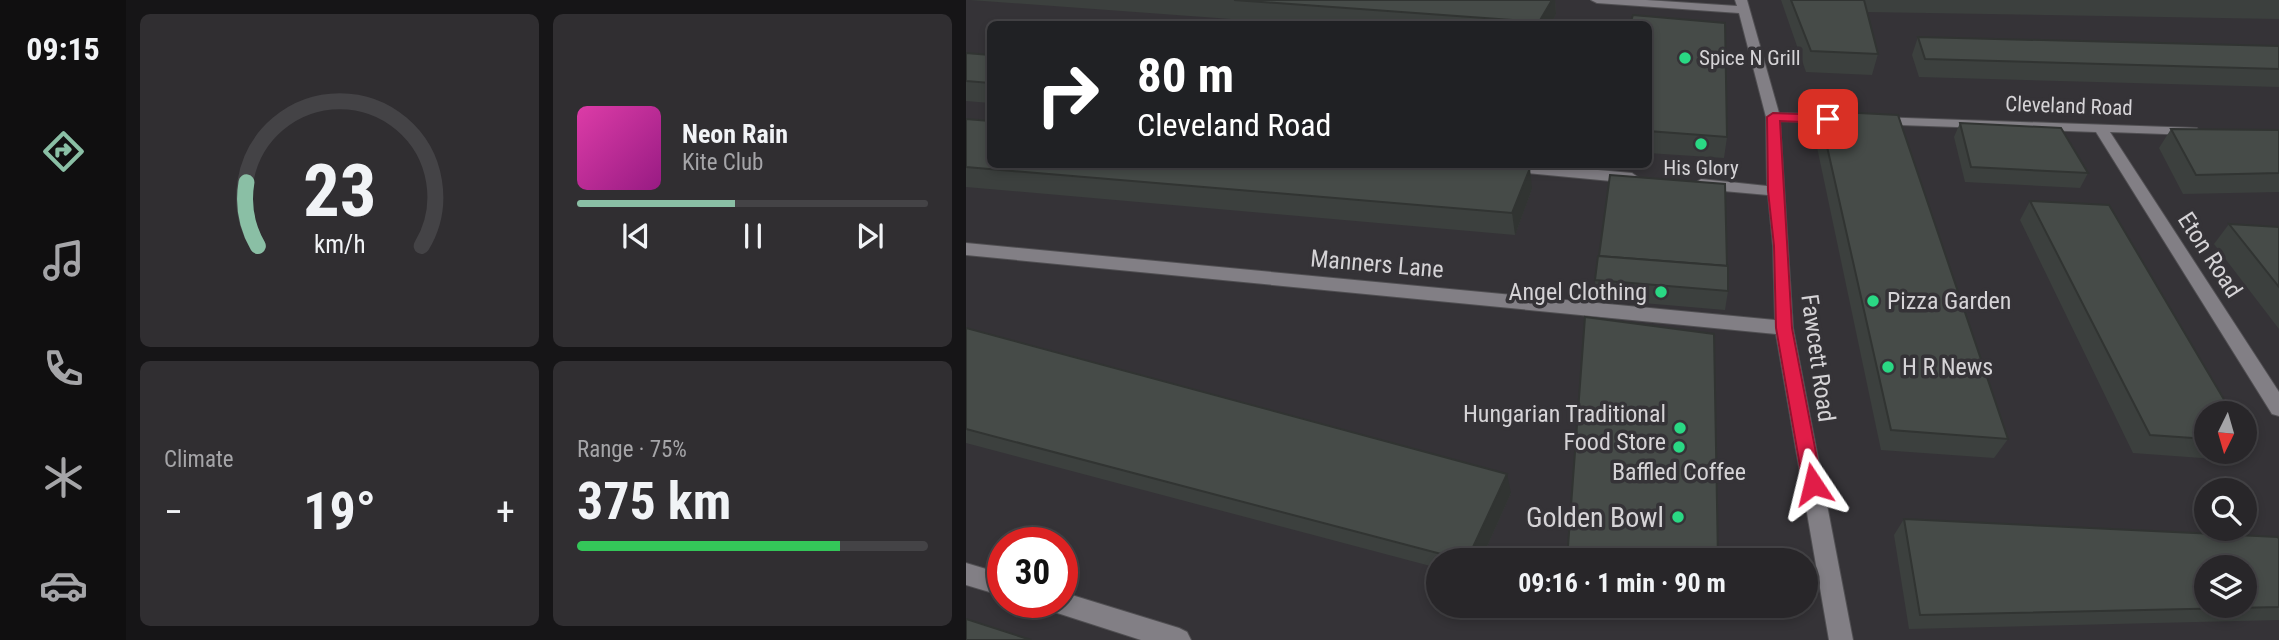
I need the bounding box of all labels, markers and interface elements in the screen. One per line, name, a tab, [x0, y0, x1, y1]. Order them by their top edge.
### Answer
text: 09:15	[26, 30, 100, 68]
place label: Spice N Grill	[1699, 46, 1801, 70]
text: 80 m	[1137, 47, 1234, 104]
icon: right	[1022, 49, 1113, 140]
marker: Spice N Grill	[1677, 50, 1693, 66]
pin	[1798, 89, 1858, 149]
street label: Cleveland Road	[2005, 92, 2133, 120]
icon: arrive	[1809, 100, 1847, 138]
text: Cleveland Road	[1137, 106, 1331, 144]
text: Neon Rain	[682, 119, 788, 149]
icon: directions	[39, 127, 88, 176]
marker: His Glory	[1693, 136, 1709, 152]
text: 23	[303, 149, 376, 235]
text: Kite Club	[682, 149, 763, 176]
place label: His Glory	[1663, 156, 1739, 180]
street label: Eton Road	[2172, 207, 2248, 303]
icon: previous	[617, 217, 655, 255]
icon: pause	[734, 217, 772, 255]
icon: next	[851, 217, 889, 255]
text: km/h	[314, 230, 365, 259]
icon: music	[39, 236, 88, 285]
street label: Manners Lane	[1309, 244, 1445, 284]
place label: Angel Clothing	[1509, 278, 1647, 306]
marker: Angel Clothing	[1653, 284, 1669, 300]
place label: Pizza Garden	[1887, 287, 2011, 315]
street label: Fawcett Road	[1795, 292, 1841, 424]
marker: Pizza Garden	[1865, 293, 1881, 309]
icon: phone	[39, 344, 88, 393]
place label: H R News	[1902, 353, 1993, 381]
marker: H R News	[1880, 359, 1896, 375]
place label: Hungarian Traditional Food Store	[1463, 400, 1666, 456]
north arrow	[2194, 401, 2258, 464]
map controls	[2194, 401, 2257, 618]
marker: Hungarian Traditional Food Store	[1672, 420, 1688, 436]
text: Range · 75%	[577, 436, 687, 463]
marker: Baffled Coffee	[1671, 439, 1687, 455]
text: Climate	[164, 446, 234, 473]
position arrow	[1776, 447, 1850, 521]
icon: climate	[39, 453, 88, 502]
place label: Baffled Coffee	[1612, 458, 1746, 486]
text: 375 km	[577, 471, 731, 532]
button: search	[2194, 478, 2257, 541]
text: 19°	[303, 481, 376, 542]
text: −	[164, 490, 183, 534]
text: +	[496, 490, 515, 534]
place label: Golden Bowl	[1526, 501, 1664, 534]
marker: Golden Bowl	[1670, 509, 1686, 525]
speed limit sign: 30	[987, 527, 1078, 618]
button: layers	[2194, 555, 2257, 618]
icon: car	[39, 561, 88, 610]
text: 09:16 · 1 min · 90 m	[1518, 568, 1726, 598]

